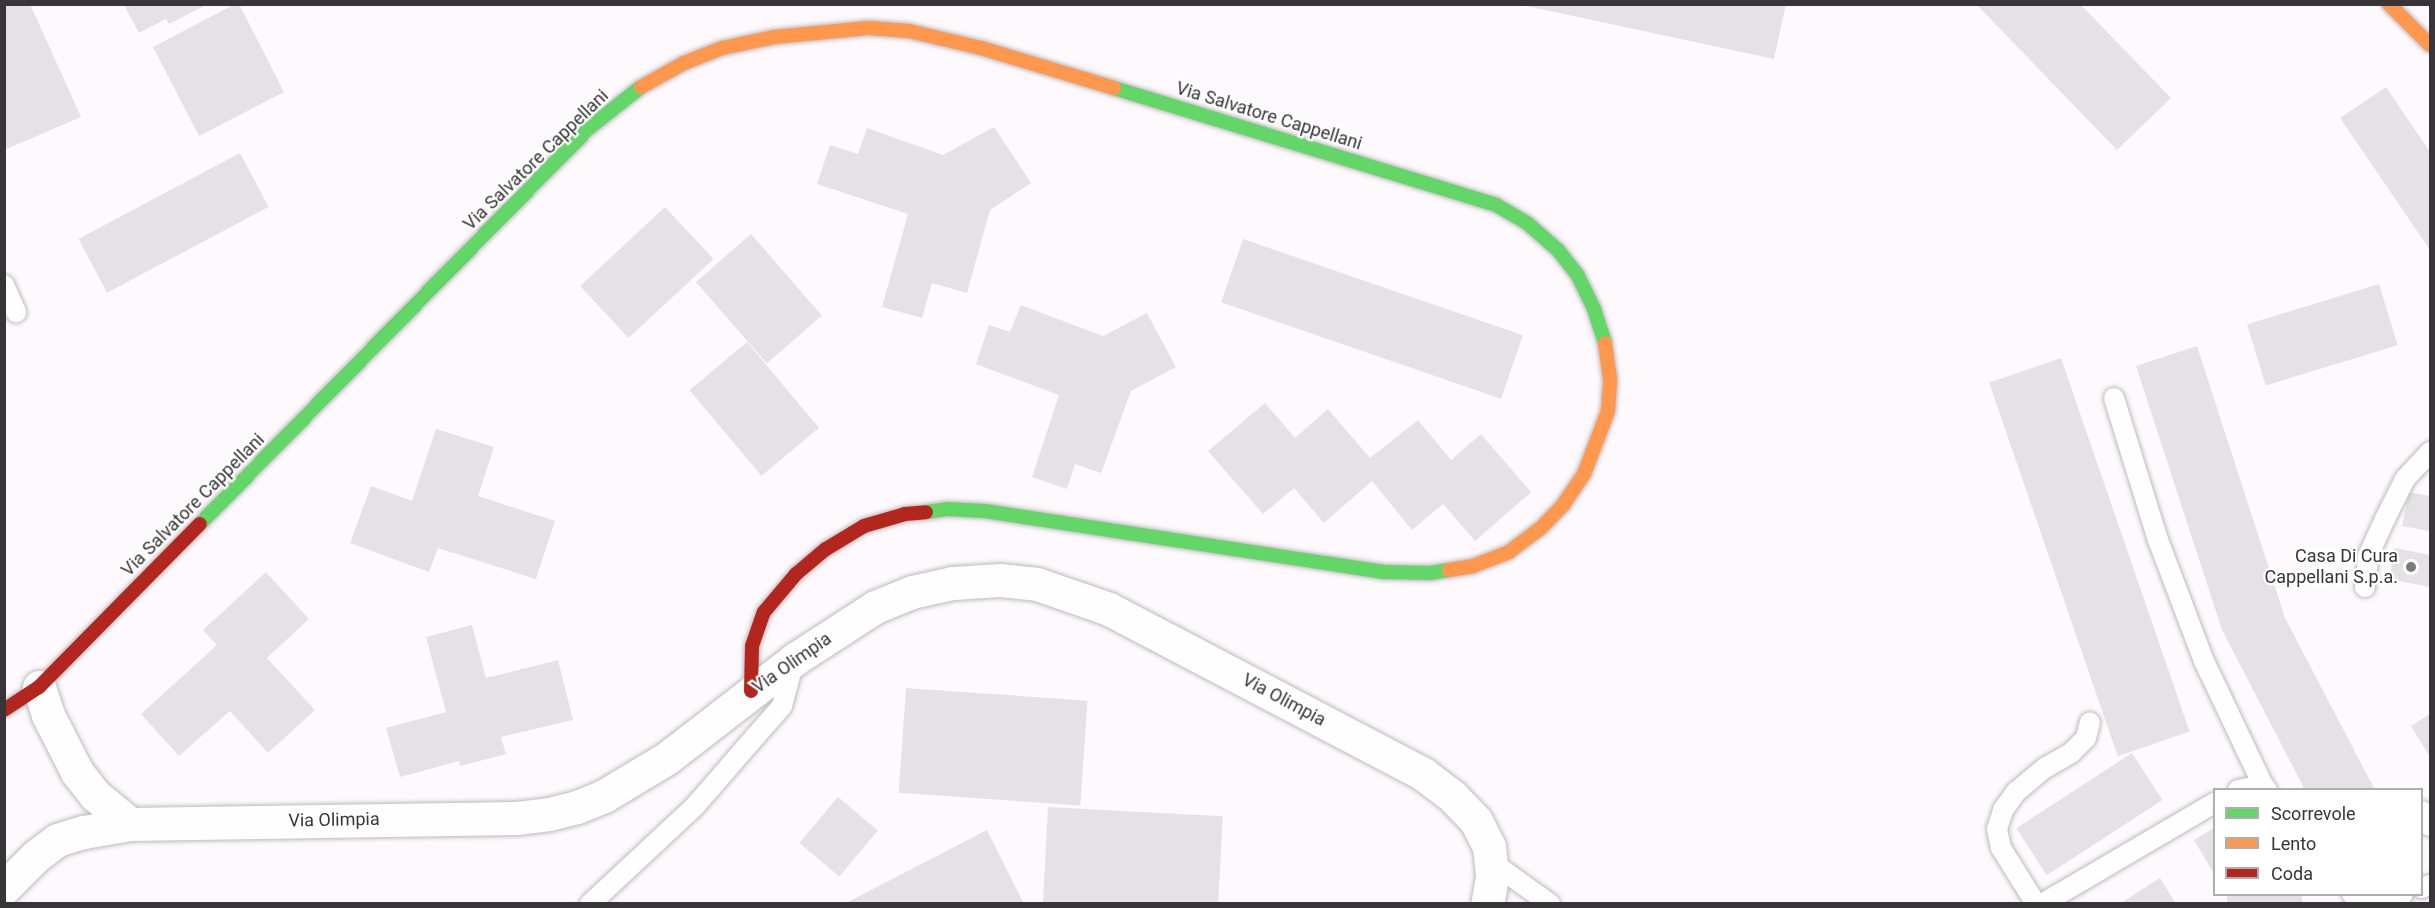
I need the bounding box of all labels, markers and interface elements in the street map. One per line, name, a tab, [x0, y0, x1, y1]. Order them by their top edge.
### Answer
street label: Via Salvatore Cappellani	[1173, 77, 1365, 155]
street label: Via Salvatore Cappellani	[459, 85, 613, 235]
street label: Via Salvatore Cappellani	[117, 429, 269, 581]
place label: Casa Di Cura Cappellani S.p.a.	[2265, 546, 2398, 588]
marker: Casa Di Cura Cappellani S.p.a.	[2402, 558, 2420, 576]
street label: Via Olimpia	[748, 628, 836, 698]
street label: Via Olimpia	[1239, 669, 1329, 731]
legend	[2213, 788, 2423, 896]
text: Scorrevole	[2271, 803, 2356, 824]
street label: Via Olimpia	[288, 808, 380, 832]
text: Lento	[2271, 833, 2316, 854]
text: Coda	[2271, 863, 2313, 884]

